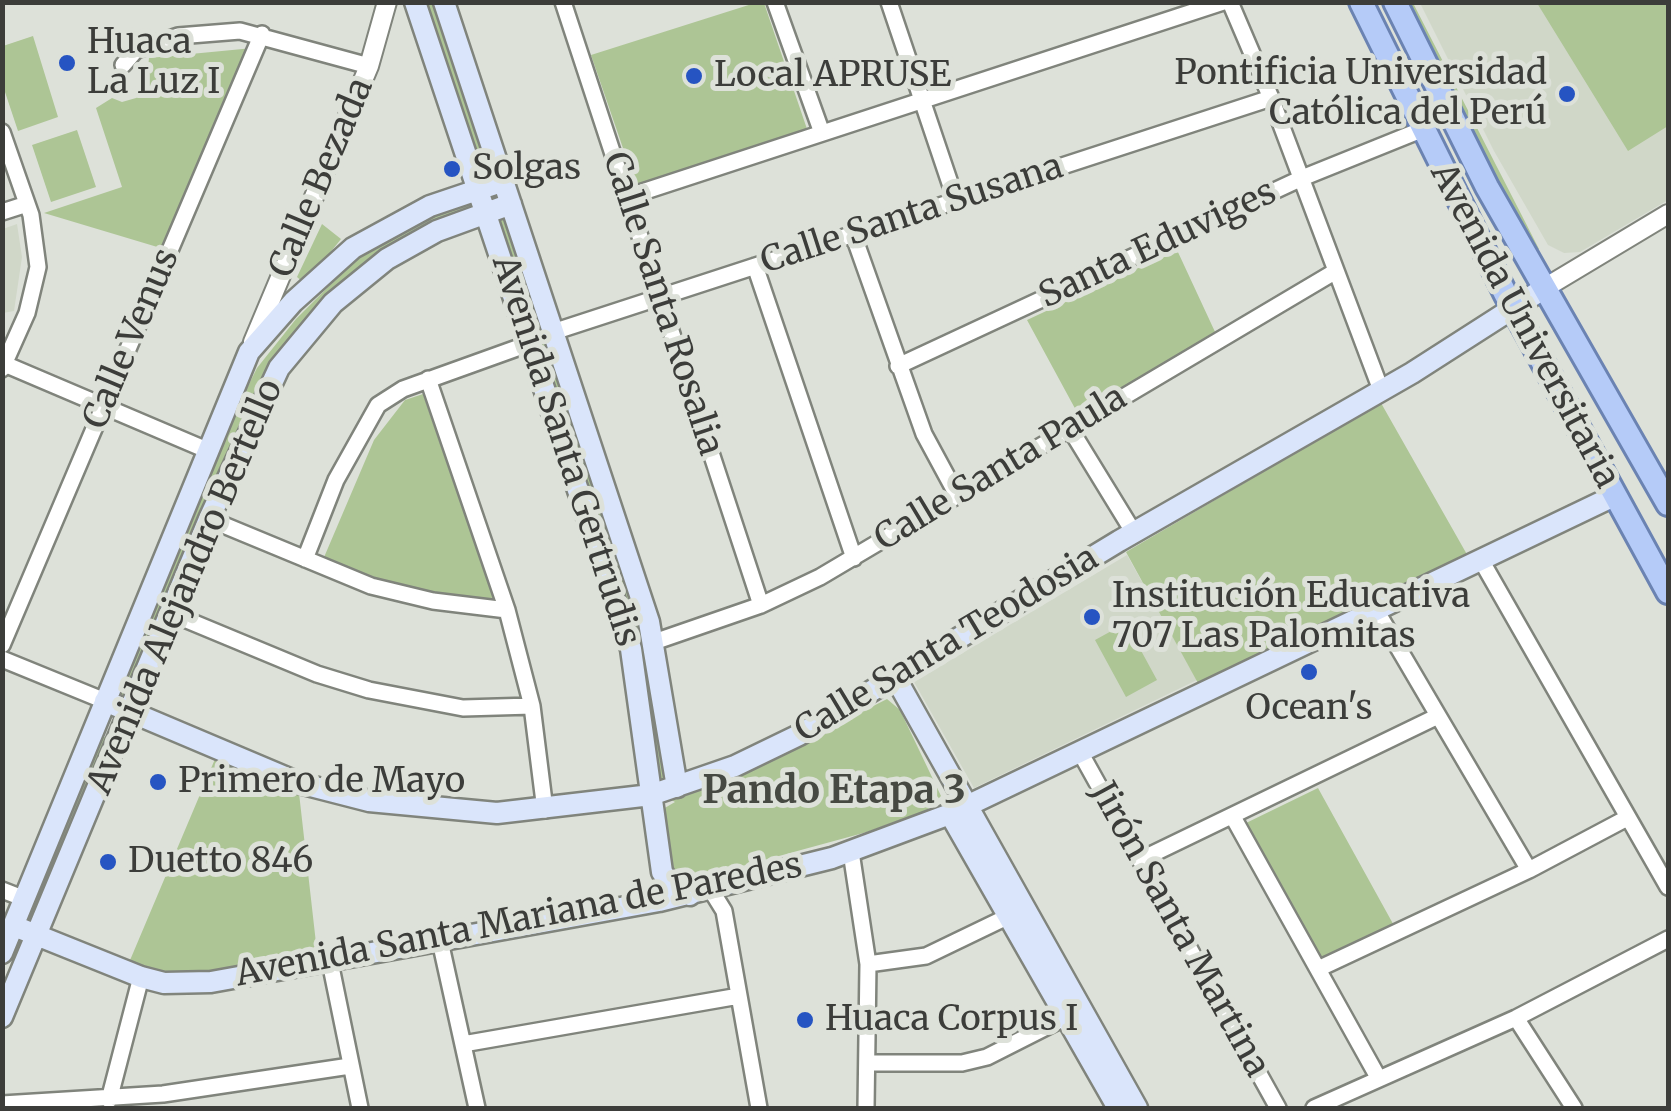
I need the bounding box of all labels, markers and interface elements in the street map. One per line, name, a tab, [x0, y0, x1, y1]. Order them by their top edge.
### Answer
place label: Huaca La Luz I	[87, 22, 220, 104]
marker: Huaca La Luz I	[56, 52, 78, 74]
place label: Pontificia Universidad Católica del Perú	[1174, 53, 1547, 135]
place label: Local APRUSE	[714, 55, 951, 97]
marker: Local APRUSE	[683, 65, 705, 87]
street label: Calle Bezada	[261, 72, 383, 284]
marker: Pontificia Universidad Católica del Perú	[1556, 83, 1578, 105]
street label: Calle Santa Susana	[756, 146, 1068, 284]
street label: Calle Santa Rosalia	[593, 147, 731, 461]
place label: Solgas	[472, 148, 581, 190]
street label: Avenida Universitaria	[1421, 156, 1627, 496]
marker: Solgas	[441, 158, 463, 180]
street label: Santa Eduviges	[1033, 172, 1283, 318]
street label: Calle Venus	[75, 243, 189, 435]
street label: Avenida Santa Gertrudis	[482, 250, 648, 652]
street label: Avenida Alejandro Bertello	[80, 374, 292, 800]
street label: Calle Santa Paula	[868, 377, 1134, 561]
street label: Calle Santa Teodosia	[788, 538, 1106, 752]
place label: Institución Educativa 707 Las Palomitas	[1112, 576, 1470, 658]
marker: Institución Educativa 707 Las Palomitas	[1081, 606, 1103, 628]
marker: Ocean's	[1298, 661, 1320, 683]
place label: Ocean's	[1245, 688, 1373, 730]
place label: Primero de Mayo	[178, 761, 465, 803]
district label: Pando Etapa 3	[702, 769, 966, 815]
marker: Primero de Mayo	[147, 771, 169, 793]
street label: Jirón Santa Martina	[1081, 775, 1277, 1085]
place label: Duetto 846	[128, 841, 313, 883]
street label: Avenida Santa Mariana de Paredes	[232, 845, 806, 997]
marker: Duetto 846	[97, 851, 119, 873]
place label: Huaca Corpus I	[825, 999, 1078, 1041]
marker: Huaca Corpus I	[794, 1009, 816, 1031]

